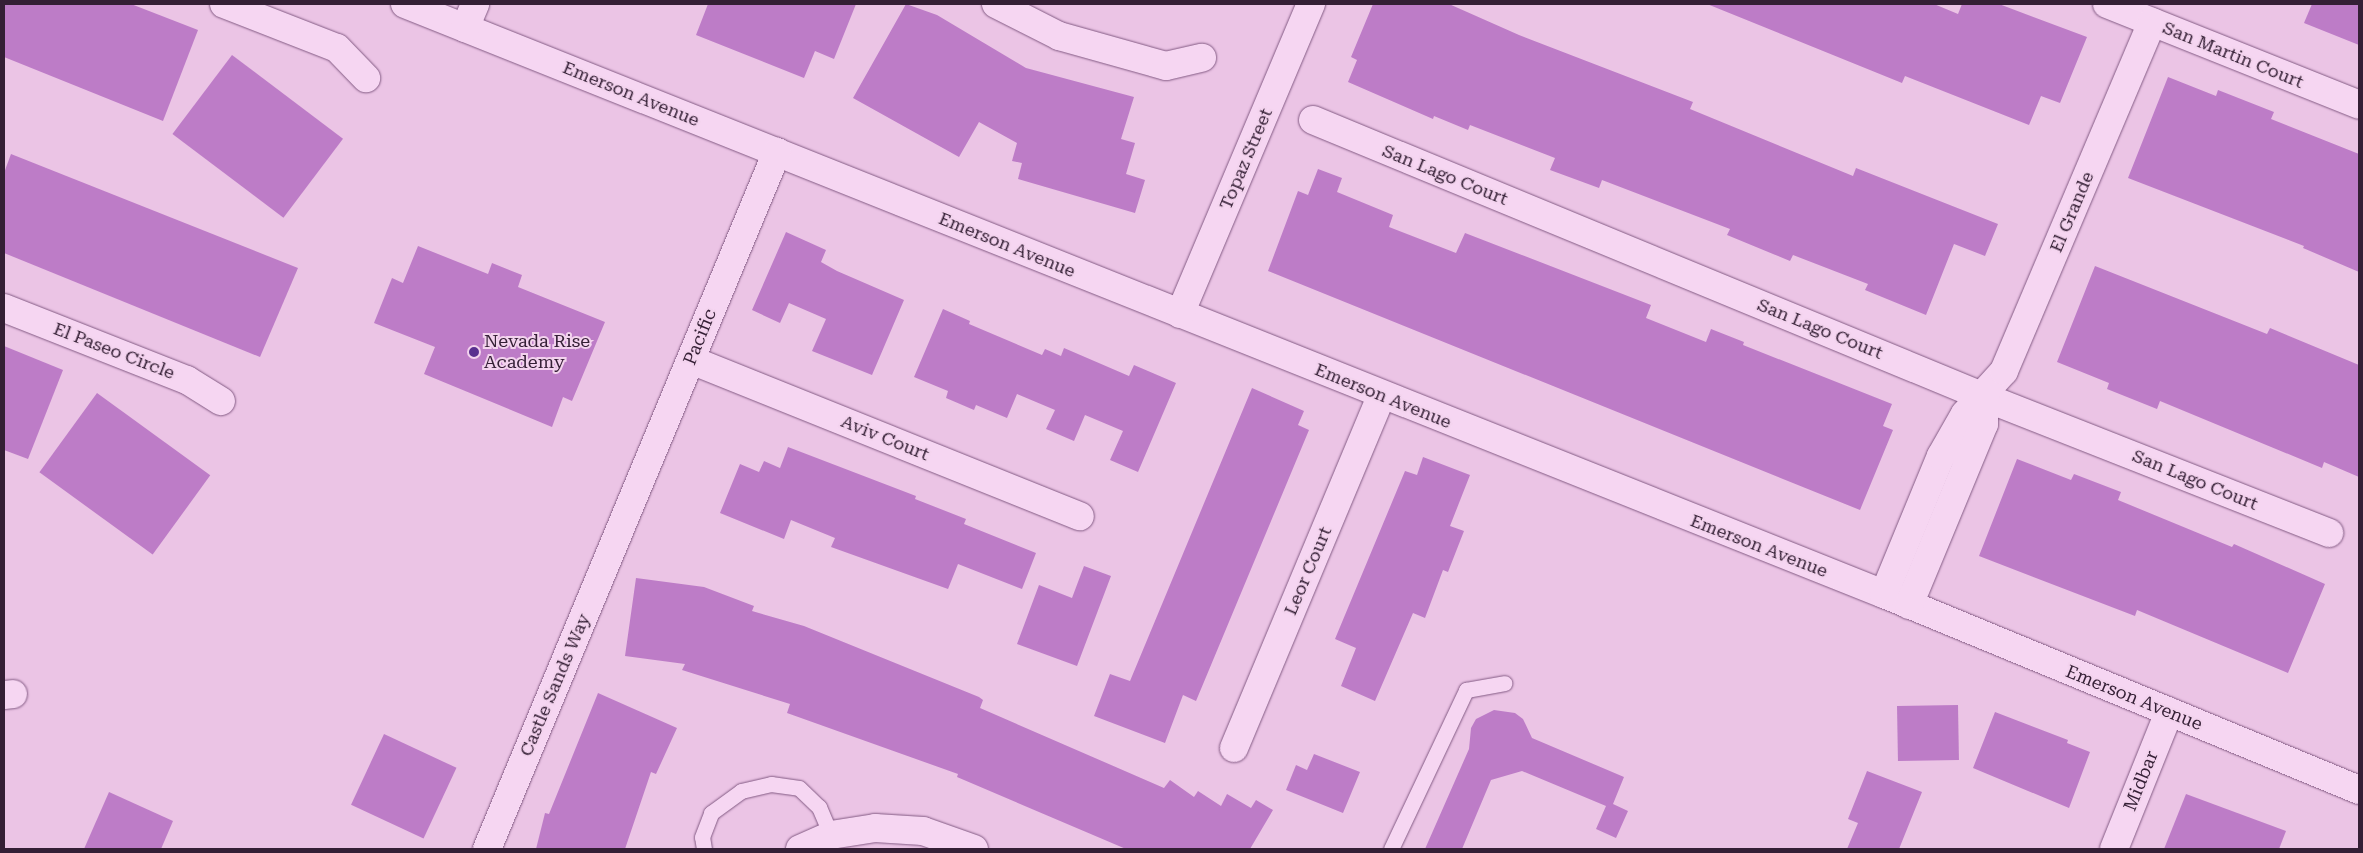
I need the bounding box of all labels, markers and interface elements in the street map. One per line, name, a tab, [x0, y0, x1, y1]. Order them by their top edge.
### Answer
street label: San Martin Court	[2159, 17, 2307, 93]
street label: Emerson Avenue	[560, 57, 702, 131]
street label: Topaz Street	[1215, 105, 1277, 213]
street label: San Lago Court	[1379, 140, 1511, 210]
street label: El Grande	[2045, 168, 2099, 256]
street label: Emerson Avenue	[936, 208, 1078, 282]
street label: San Lago Court	[1754, 294, 1886, 364]
street label: Pacific	[679, 306, 721, 368]
street label: El Paseo Circle	[50, 318, 178, 384]
place label: Nevada Rise Academy	[484, 331, 590, 374]
marker: Nevada Rise Academy	[468, 346, 480, 358]
street label: Emerson Avenue	[1312, 359, 1454, 433]
street label: Aviv Court	[838, 411, 932, 465]
street label: San Lago Court	[2129, 445, 2261, 515]
street label: Emerson Avenue	[1687, 510, 1831, 582]
street label: Leor Court	[1280, 524, 1336, 618]
street label: Castle Sands Way	[515, 611, 595, 759]
street label: Emerson Avenue	[2063, 661, 2205, 735]
street label: Midbar	[2119, 748, 2163, 814]

